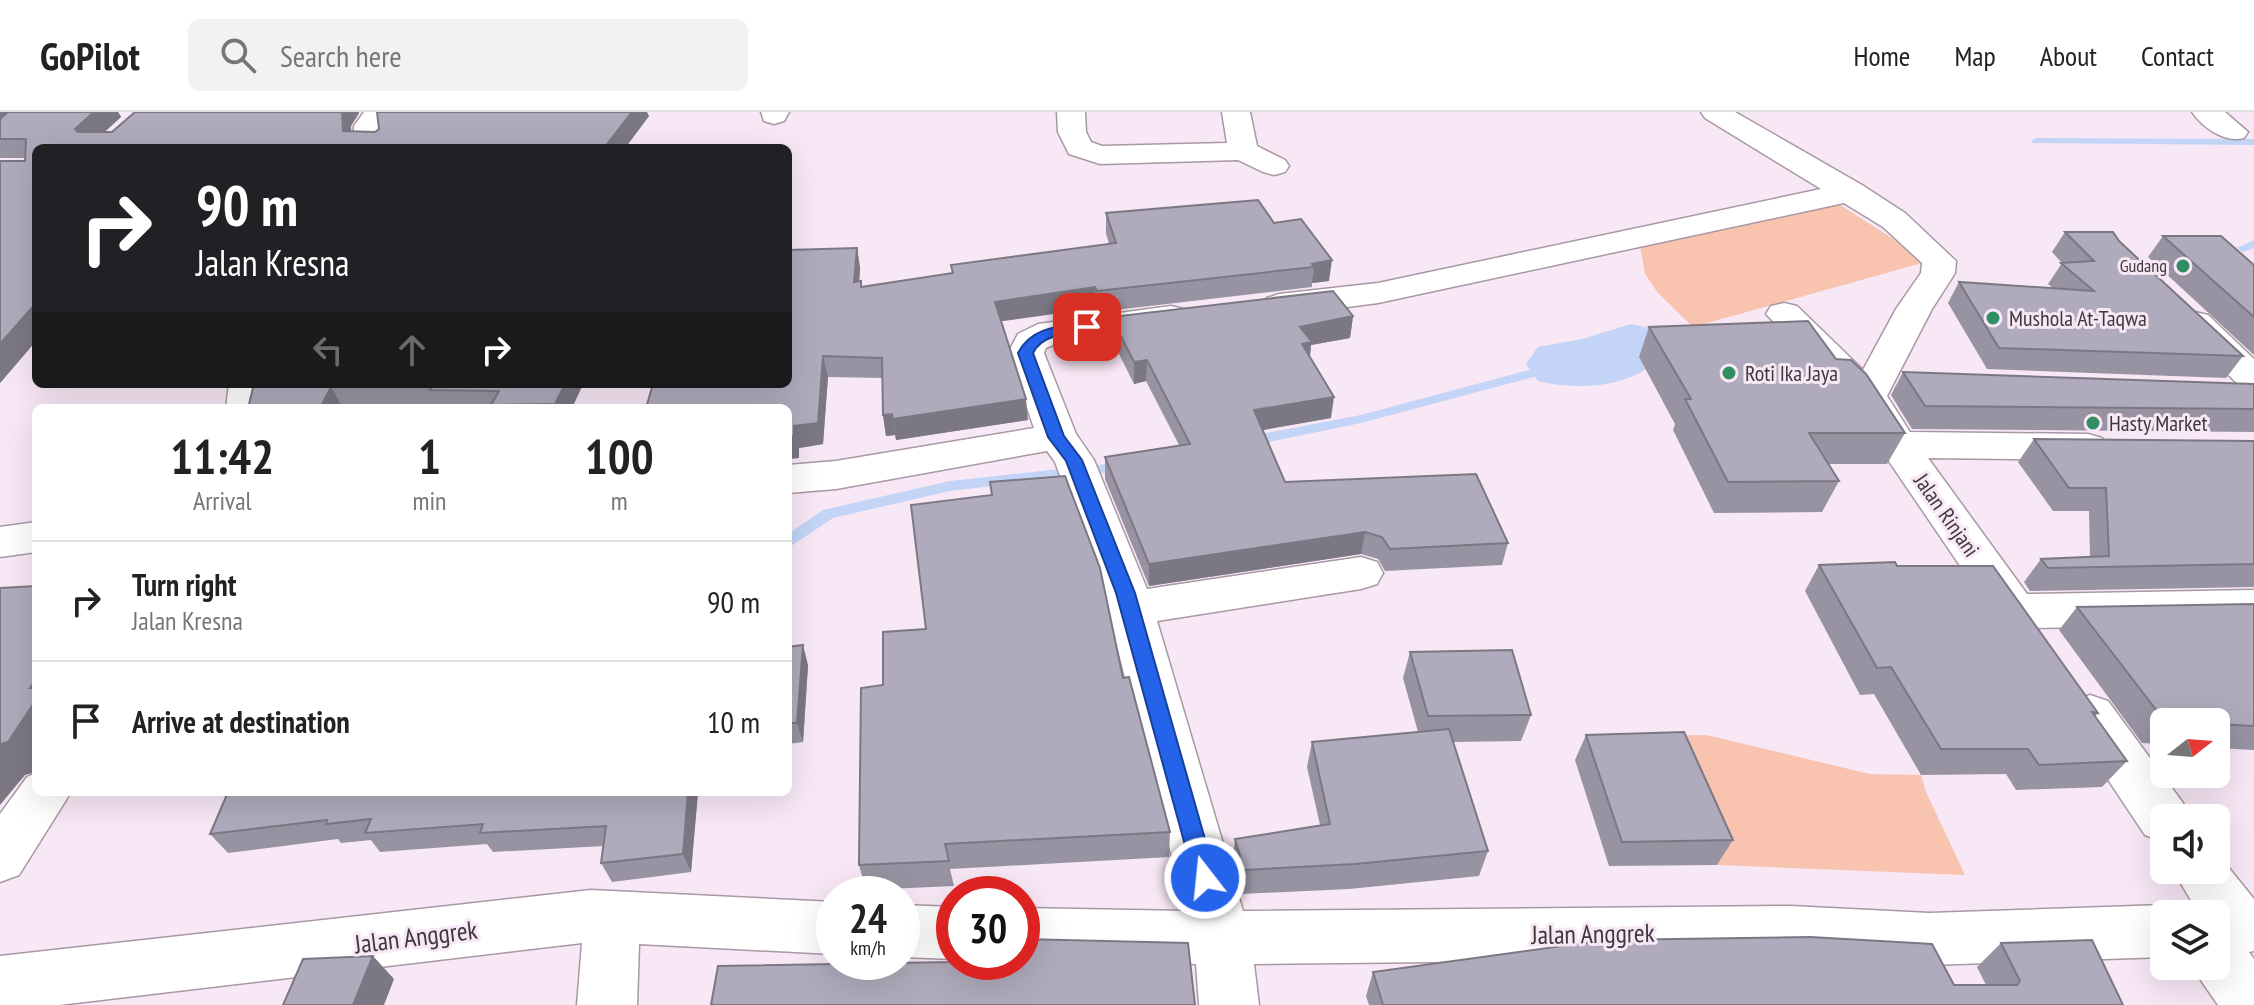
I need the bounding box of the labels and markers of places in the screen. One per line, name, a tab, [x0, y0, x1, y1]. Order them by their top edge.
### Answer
place label: Gudang	[2120, 254, 2167, 277]
marker: Gudang	[2174, 257, 2192, 275]
pin	[1053, 293, 1121, 361]
place label: Mushola At-Taqwa	[2009, 304, 2147, 332]
marker: Mushola At-Taqwa	[1984, 309, 2002, 327]
place label: Roti Ika Jaya	[1745, 359, 1838, 387]
marker: Roti Ika Jaya	[1720, 364, 1738, 382]
place label: Hasty Market	[2109, 409, 2208, 437]
marker: Hasty Market	[2084, 414, 2102, 432]

